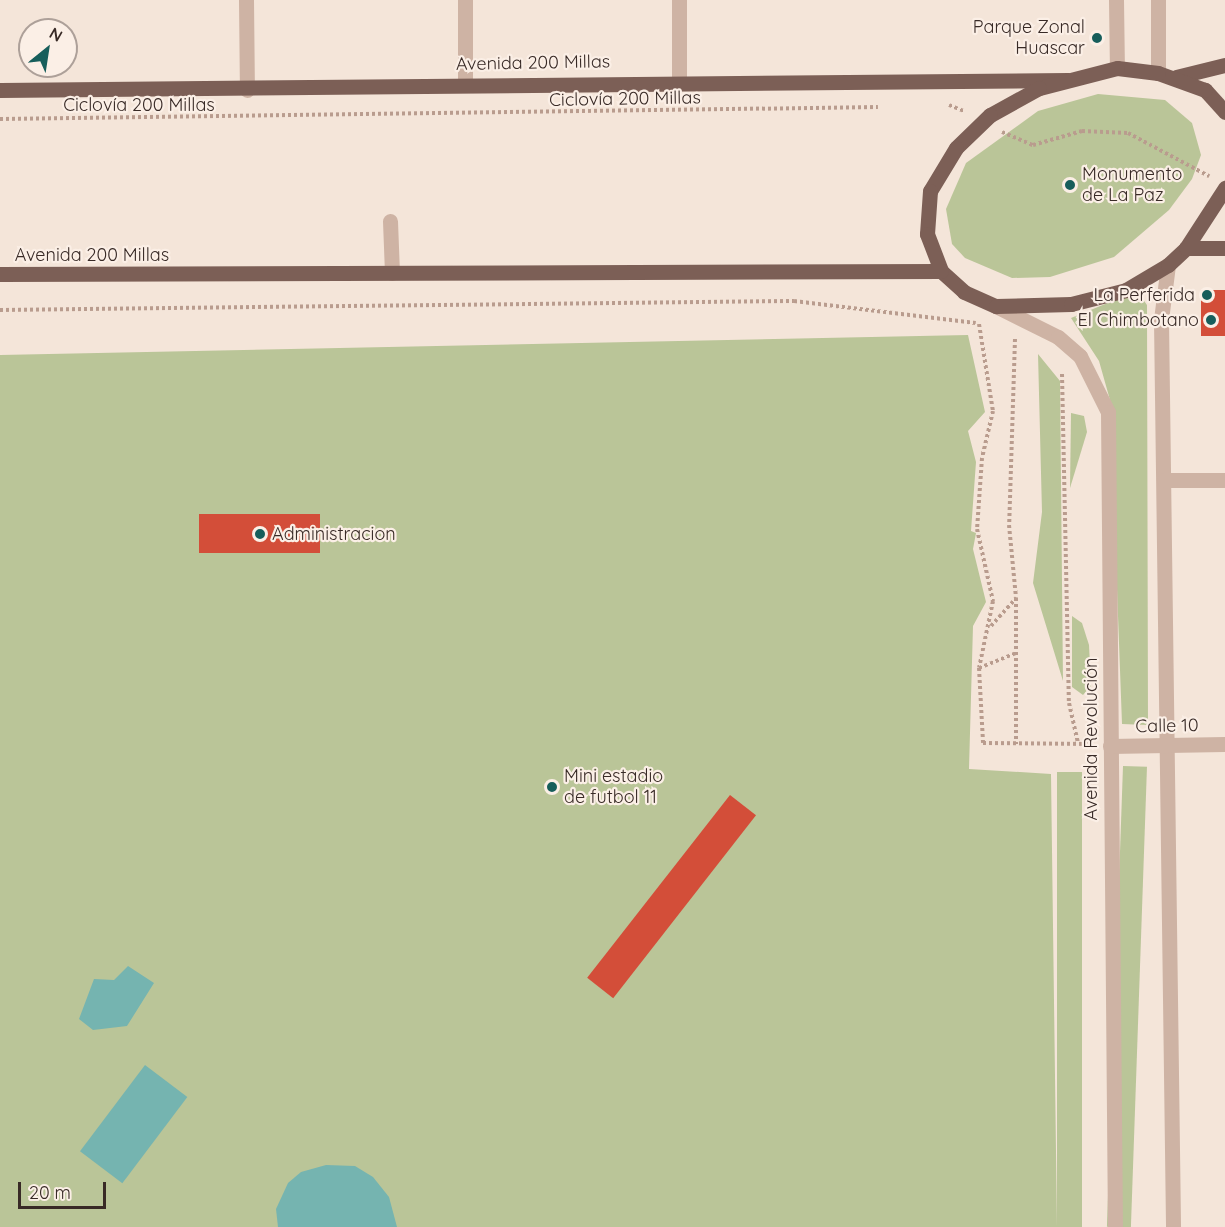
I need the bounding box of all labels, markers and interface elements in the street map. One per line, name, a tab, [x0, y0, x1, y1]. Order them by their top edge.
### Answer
place label: Parque Zonal Huascar	[973, 17, 1085, 60]
north arrow	[18, 18, 78, 78]
text: N	[46, 23, 66, 46]
marker: Parque Zonal Huascar	[1090, 31, 1104, 45]
street label: Avenida 200 Millas	[456, 51, 610, 75]
street label: Ciclovía 200 Millas	[549, 87, 701, 111]
street label: Ciclovía 200 Millas	[63, 94, 215, 116]
place label: Monumento de La Paz	[1082, 164, 1182, 207]
marker: Monumento de La Paz	[1063, 178, 1077, 192]
street label: Avenida 200 Millas	[15, 244, 169, 266]
place label: La Perferida	[1093, 284, 1195, 306]
marker: La Perferida	[1200, 288, 1214, 302]
place label: El Chimbotano	[1077, 309, 1199, 331]
marker: El Chimbotano	[1204, 313, 1218, 327]
place label: Administracion	[272, 523, 396, 545]
marker: Administracion	[253, 527, 267, 541]
street label: Avenida Revolución	[1080, 658, 1102, 820]
street label: Calle 10	[1135, 715, 1199, 737]
place label: Mini estadio de futbol 11	[564, 766, 663, 808]
marker: Mini estadio de futbol 11	[545, 780, 559, 794]
scale bar	[21, 1170, 110, 1208]
text: 20 m	[29, 1181, 71, 1204]

